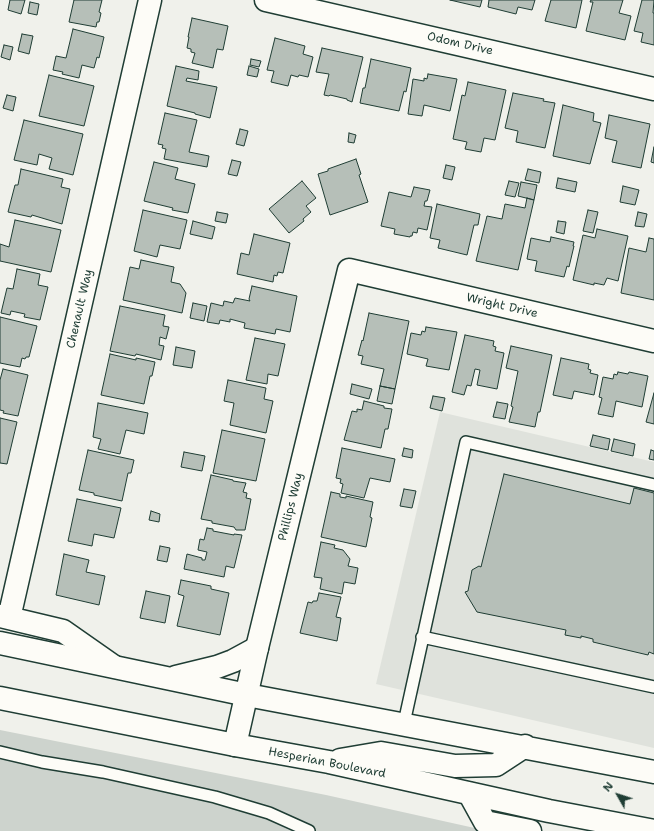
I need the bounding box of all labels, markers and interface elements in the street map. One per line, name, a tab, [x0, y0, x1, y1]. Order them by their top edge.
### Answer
street label: Odom Drive	[426, 29, 494, 59]
street label: Chenault Way	[64, 268, 96, 350]
street label: Wright Drive	[465, 291, 539, 321]
street label: Phillips Way	[276, 471, 306, 543]
street label: Hesperian Boulevard	[267, 745, 387, 781]
north arrow	[598, 775, 638, 815]
text: N	[600, 779, 617, 795]

